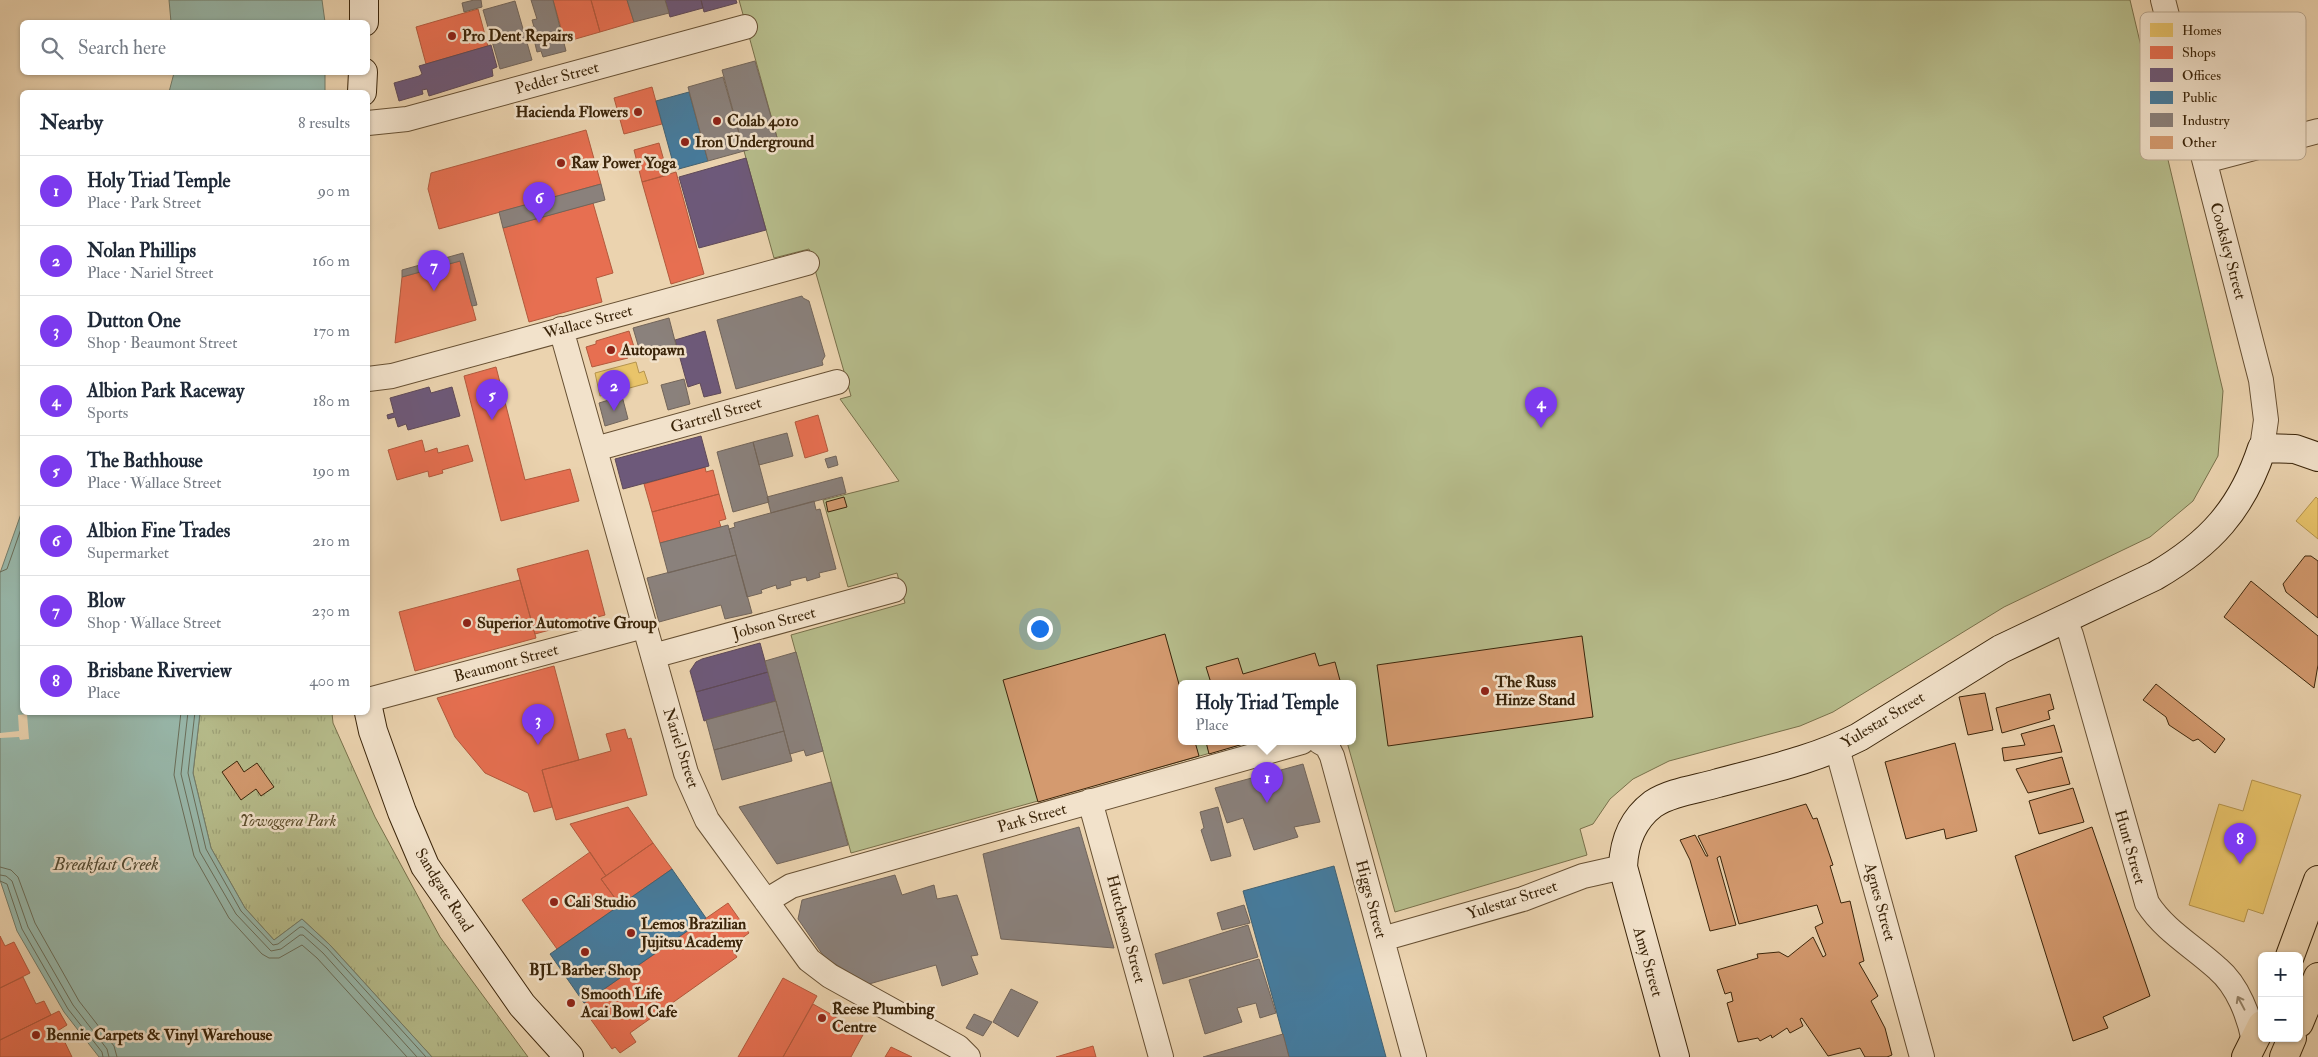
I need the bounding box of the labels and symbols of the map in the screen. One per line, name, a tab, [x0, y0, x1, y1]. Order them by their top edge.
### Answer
legend	[2140, 12, 2306, 160]
text: Homes	[2182, 22, 2222, 39]
place label: Pro Dent Repairs	[462, 26, 574, 47]
marker: Pro Dent Repairs	[446, 30, 458, 42]
text: Shops	[2182, 44, 2216, 62]
street label: Pedder Street	[513, 57, 601, 99]
text: Offices	[2182, 67, 2221, 84]
text: Public	[2182, 89, 2217, 106]
place label: Hacienda Flowers	[515, 102, 629, 122]
marker: Hacienda Flowers	[632, 106, 644, 118]
place label: Colab 4010	[727, 111, 799, 131]
text: Industry	[2182, 112, 2231, 130]
marker: Colab 4010	[711, 115, 723, 127]
place label: Iron Underground	[695, 132, 814, 153]
text: Other	[2182, 134, 2217, 151]
marker: Iron Underground	[679, 136, 691, 148]
place label: Raw Power Yoga	[571, 153, 676, 174]
marker: Raw Power Yoga	[555, 157, 567, 169]
pin: 6	[523, 182, 555, 223]
street label: Cooksley Street	[2205, 200, 2251, 302]
pin: 7	[418, 250, 450, 291]
street label: Wallace Street	[540, 301, 635, 344]
place label: Autopawn	[620, 340, 686, 361]
marker: Autopawn	[605, 344, 617, 356]
pin: 2	[598, 370, 630, 411]
pin: 5	[476, 379, 508, 420]
pin: 4	[1525, 387, 1557, 428]
street label: Gartrell Street	[668, 392, 764, 438]
street label: Jobson Street	[729, 602, 818, 645]
place label: Superior Automotive Group	[477, 613, 657, 634]
your location	[1027, 616, 1053, 642]
marker: Superior Automotive Group	[461, 617, 473, 629]
street label: Beaumont Street	[452, 639, 560, 687]
place label: The Russ Hinze Stand	[1494, 672, 1575, 710]
marker: The Russ Hinze Stand	[1479, 685, 1491, 697]
street label: Yulestar Street	[1838, 687, 1928, 753]
pin: 3	[522, 704, 554, 745]
street label: Nariel Street	[659, 705, 703, 791]
pin: 1	[1251, 762, 1283, 803]
street label: Park Street	[995, 799, 1069, 837]
street label: Hunt Street	[2110, 807, 2150, 887]
park label: Yowoggera Park	[240, 811, 337, 831]
pin: 8	[2224, 823, 2256, 864]
street label: Sandgate Road	[410, 845, 478, 936]
water label: Breakfast Creek	[52, 853, 159, 876]
street label: Higgs Street	[1351, 858, 1391, 940]
street label: Agnes Street	[1860, 860, 1900, 943]
street label: Hutcheson Street	[1102, 873, 1150, 985]
street label: Yulestar Street	[1464, 876, 1560, 924]
place label: Cali Studio	[564, 892, 636, 912]
marker: Cali Studio	[548, 896, 560, 908]
place label: Lemos Brazilian Jujitsu Academy	[640, 914, 747, 953]
street label: Amy Street	[1628, 924, 1667, 999]
marker: Lemos Brazilian Jujitsu Academy	[625, 927, 637, 939]
marker: BJL Barber Shop	[579, 946, 591, 958]
place label: BJL Barber Shop	[529, 960, 641, 981]
place label: Smooth Life Acai Bowl Cafe	[580, 984, 678, 1022]
marker: Smooth Life Acai Bowl Cafe	[565, 997, 577, 1009]
one-way arrow	[2236, 997, 2246, 1011]
place label: Reese Plumbing Centre	[832, 999, 936, 1037]
marker: Reese Plumbing Centre	[816, 1012, 828, 1024]
place label: Bennie Carpets & Vinyl Warehouse	[46, 1025, 273, 1046]
marker: Bennie Carpets & Vinyl Warehouse	[30, 1029, 42, 1041]

